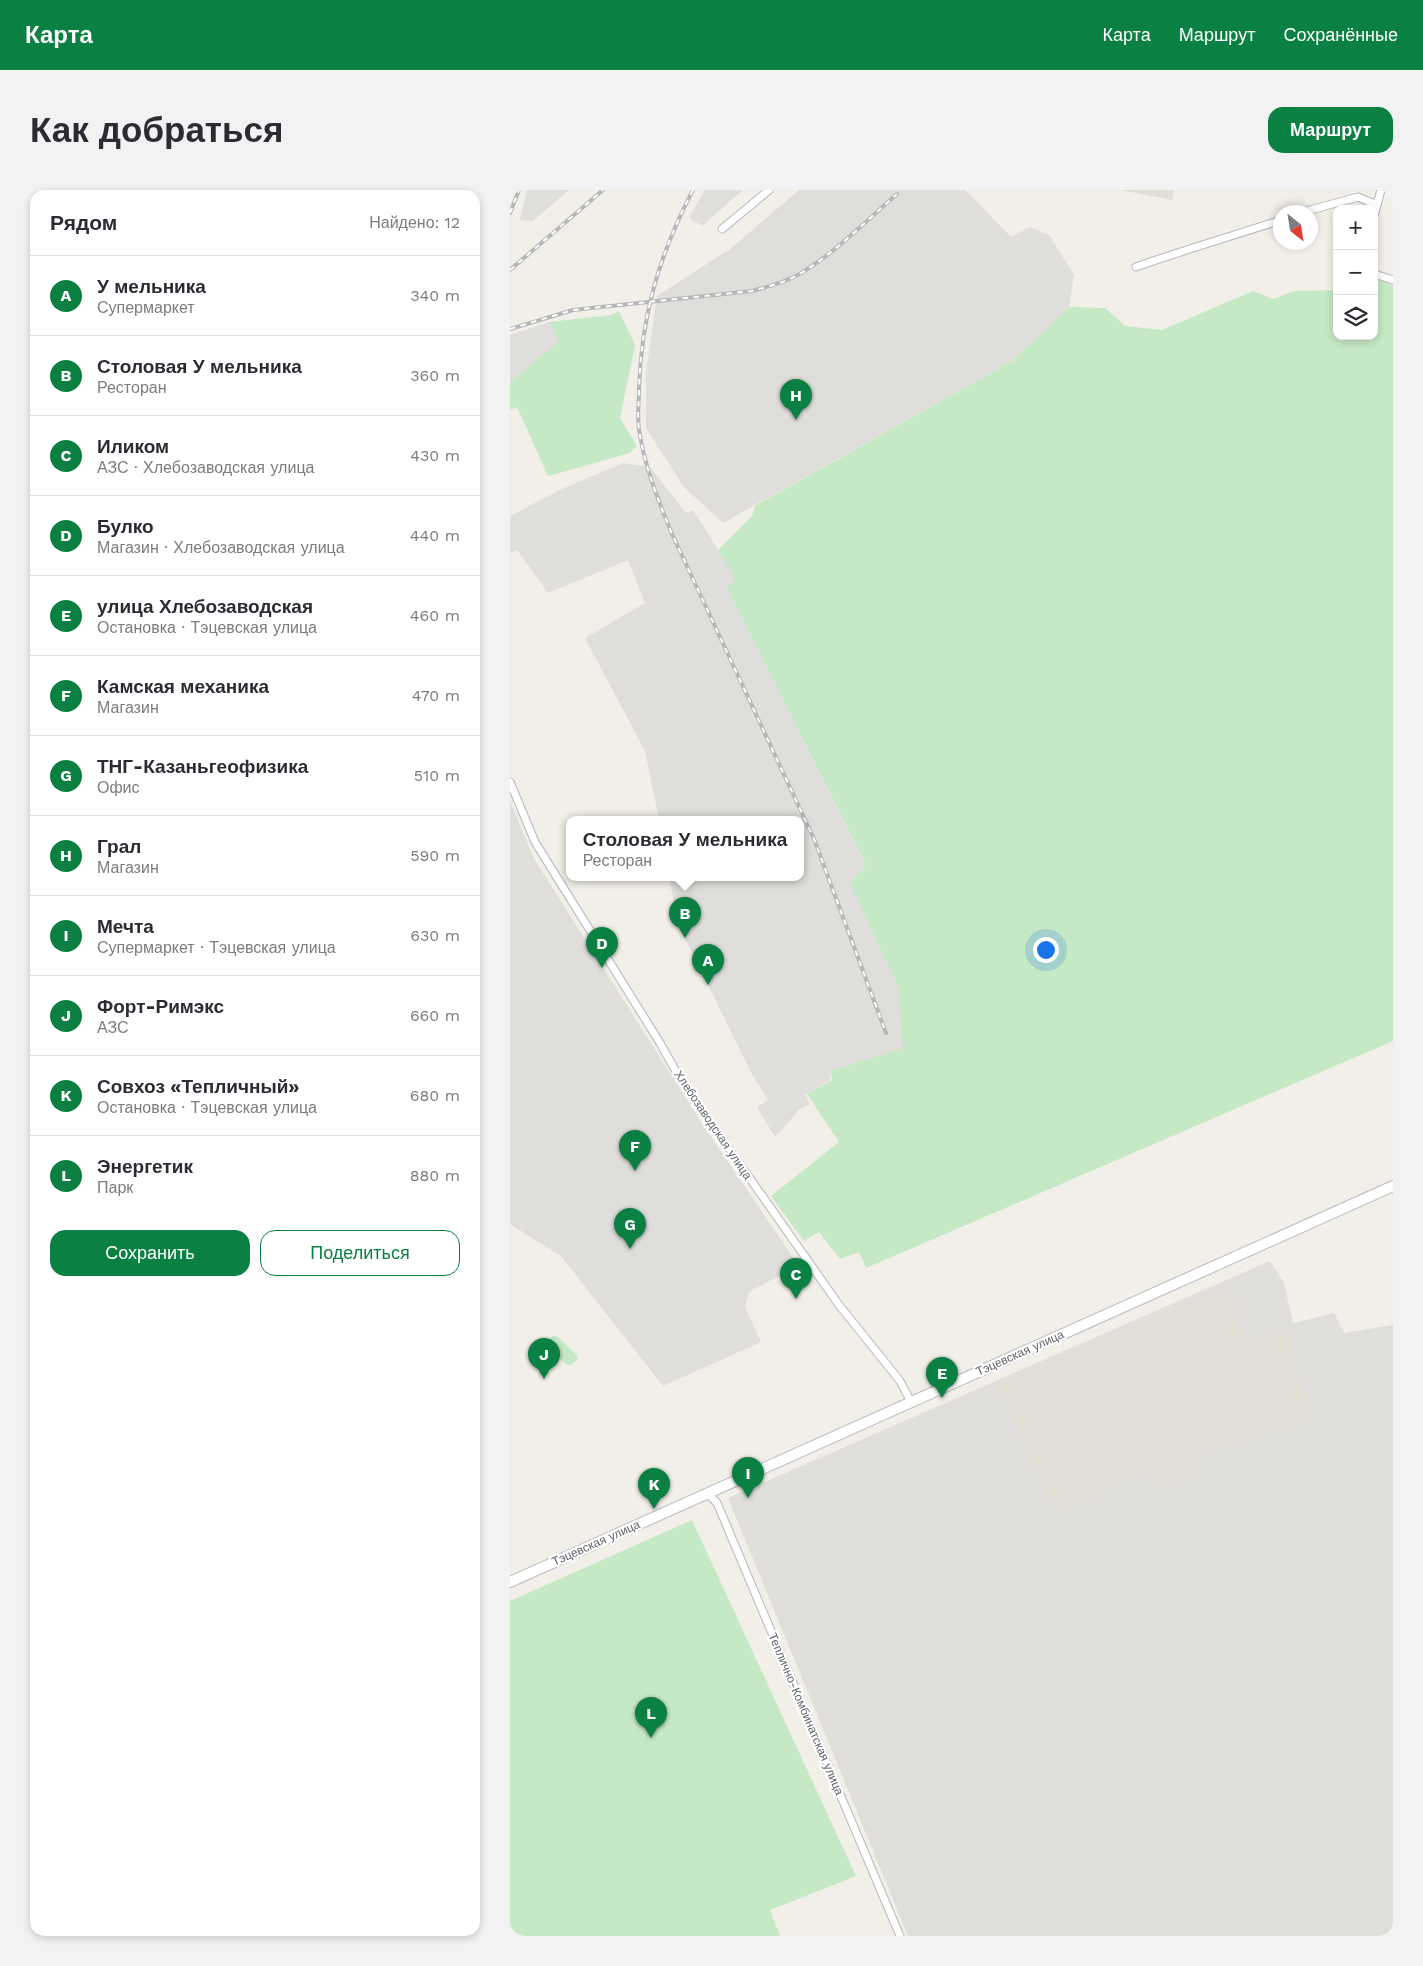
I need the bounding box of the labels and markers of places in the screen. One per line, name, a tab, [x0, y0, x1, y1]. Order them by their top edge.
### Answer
pin: H	[780, 379, 812, 420]
pin: B	[669, 897, 701, 938]
pin: D	[586, 927, 618, 968]
pin: A	[692, 944, 724, 985]
pin: F	[619, 1130, 651, 1171]
pin: G	[614, 1208, 646, 1249]
pin: C	[780, 1258, 812, 1299]
pin: J	[528, 1338, 560, 1379]
pin: E	[926, 1357, 958, 1398]
pin: I	[732, 1457, 764, 1498]
pin: K	[638, 1468, 670, 1509]
pin: L	[635, 1697, 667, 1738]

